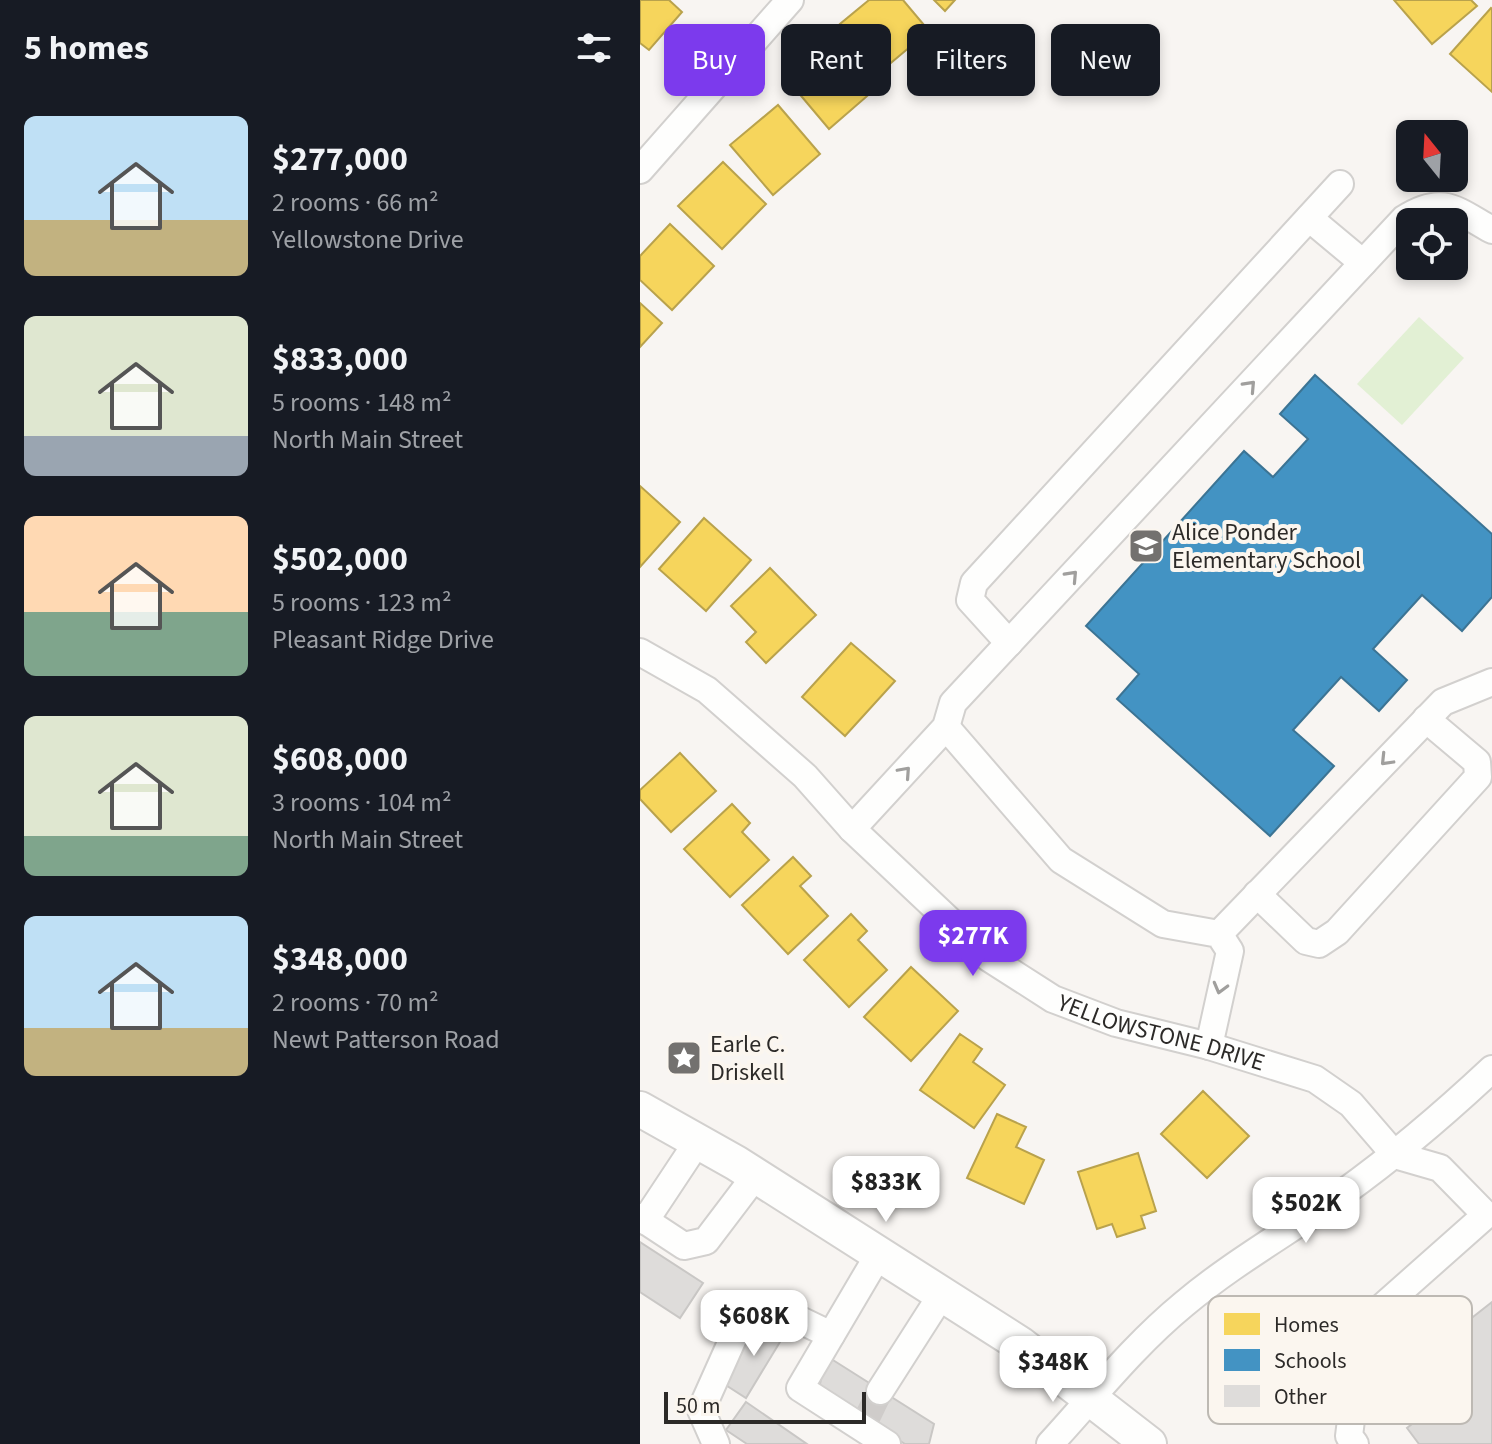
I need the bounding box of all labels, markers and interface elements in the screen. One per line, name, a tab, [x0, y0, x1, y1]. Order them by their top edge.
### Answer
text: 5 homes	[24, 24, 149, 73]
chip: Buy	[664, 24, 765, 96]
chip: Rent	[781, 24, 891, 96]
chip: Filters	[907, 24, 1035, 96]
chip: New	[1051, 24, 1160, 96]
icon: filters	[572, 26, 616, 70]
north arrow	[1396, 120, 1468, 192]
map controls	[1396, 120, 1468, 280]
text: $277,000	[272, 135, 408, 184]
icon: home	[88, 148, 184, 244]
text: 2 rooms · 66 m²	[272, 184, 439, 221]
button: locate	[1396, 208, 1468, 280]
text: Yellowstone Drive	[272, 221, 464, 258]
text: $833,000	[272, 335, 408, 384]
icon: home	[88, 348, 184, 444]
one-way arrow	[1240, 381, 1255, 395]
text: 5 rooms · 148 m²	[272, 384, 451, 421]
text: North Main Street	[272, 421, 463, 458]
place label: Alice Ponder Elementary School	[1172, 515, 1361, 578]
school or university icon: Alice Ponder Elementary School	[1127, 527, 1165, 565]
text: $502,000	[272, 535, 408, 584]
icon: home	[88, 548, 184, 644]
one-way arrow	[1063, 571, 1077, 585]
text: 5 rooms · 123 m²	[272, 584, 451, 621]
text: Pleasant Ridge Drive	[272, 621, 494, 658]
text: $608,000	[272, 735, 408, 784]
icon: home	[88, 748, 184, 844]
one-way arrow	[1381, 751, 1396, 765]
one-way arrow	[896, 767, 910, 781]
text: 3 rooms · 104 m²	[272, 784, 451, 821]
text: North Main Street	[272, 821, 463, 858]
pin: $277K	[917, 910, 1029, 978]
text: $277K	[938, 917, 1008, 954]
text: $348,000	[272, 935, 408, 984]
icon: home	[88, 948, 184, 1044]
one-way arrow	[1213, 981, 1230, 995]
text: 2 rooms · 70 m²	[272, 984, 439, 1021]
street label: YELLOWSTONE DRIVE	[1051, 985, 1269, 1080]
text: Newt Patterson Road	[272, 1021, 500, 1058]
place label: Earle C. Driskell	[710, 1027, 786, 1090]
place icon: Earle C. Driskell	[665, 1039, 703, 1077]
pin: $833K	[830, 1156, 942, 1224]
text: $833K	[851, 1163, 921, 1200]
pin: $502K	[1250, 1177, 1362, 1245]
text: $502K	[1271, 1184, 1341, 1221]
pin: $608K	[698, 1290, 810, 1358]
legend	[1208, 1296, 1472, 1424]
text: $608K	[719, 1297, 789, 1334]
text: Homes	[1274, 1309, 1339, 1341]
pin: $348K	[997, 1336, 1109, 1404]
text: $348K	[1018, 1343, 1088, 1380]
text: Schools	[1274, 1345, 1346, 1377]
text: Other	[1274, 1381, 1327, 1413]
scale bar	[664, 1388, 866, 1424]
text: 50 m	[676, 1390, 721, 1422]

